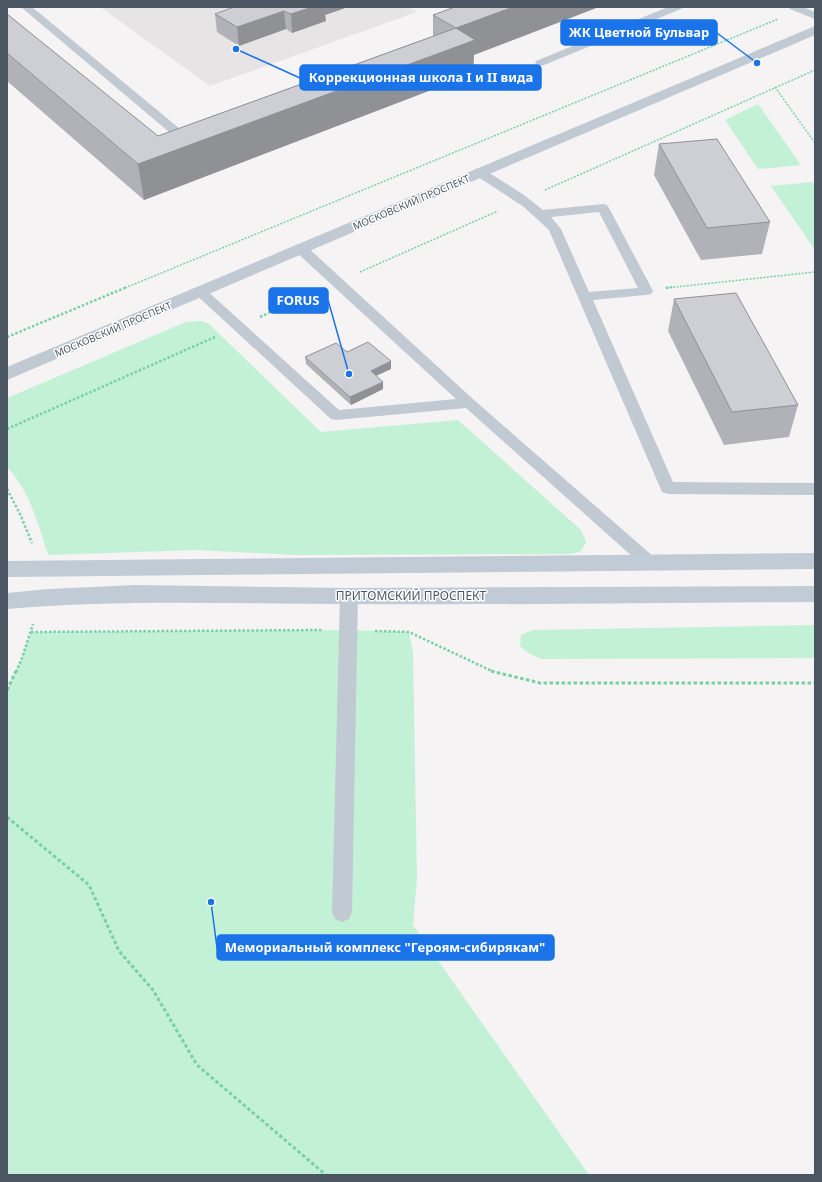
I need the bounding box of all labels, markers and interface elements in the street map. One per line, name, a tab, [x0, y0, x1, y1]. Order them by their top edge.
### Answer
callout: ЖК Цветной Бульвар	[561, 20, 717, 45]
text: ЖК Цветной Бульвар	[569, 23, 709, 41]
callout: Коррекционная школа I и II вида	[300, 65, 541, 90]
text: Коррекционная школа I и II вида	[309, 68, 533, 86]
street label: МОСКОВСКИЙ ПРОСПЕКТ	[350, 171, 472, 233]
callout: FORUS	[269, 288, 328, 313]
text: FORUS	[277, 291, 319, 309]
street label: МОСКОВСКИЙ ПРОСПЕКТ	[52, 298, 174, 360]
street label: ПРИТОМСКИЙ ПРОСПЕКТ	[336, 587, 487, 604]
callout: Мемориальный комплекс "Героям-сибирякам"	[217, 935, 554, 960]
text: Мемориальный комплекс "Героям-сибирякам"	[225, 938, 545, 956]

